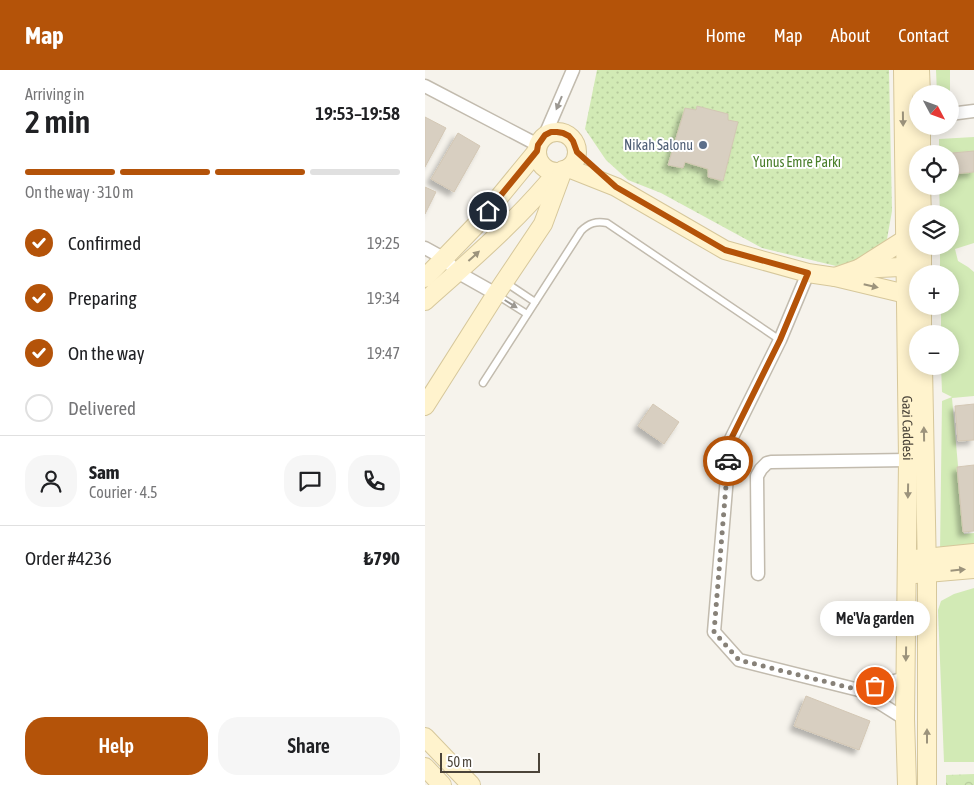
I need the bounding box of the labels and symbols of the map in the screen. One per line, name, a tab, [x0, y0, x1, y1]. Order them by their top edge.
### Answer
north arrow	[909, 85, 959, 135]
one-way arrow	[555, 96, 563, 110]
one-way arrow	[899, 111, 907, 127]
place label: Nikah Salonu	[624, 137, 693, 153]
marker: Nikah Salonu	[697, 139, 709, 151]
park label: Yunus Emre Parkı	[753, 154, 841, 170]
pin	[467, 190, 509, 232]
one-way arrow	[468, 251, 481, 262]
one-way arrow	[863, 282, 878, 290]
one-way arrow	[505, 300, 518, 309]
street label: Gazi Caddesi	[899, 395, 916, 460]
one-way arrow	[920, 426, 928, 442]
courier	[703, 436, 753, 486]
one-way arrow	[903, 483, 911, 499]
one-way arrow	[950, 566, 966, 574]
callout: Me'Va garden	[820, 601, 930, 636]
one-way arrow	[902, 646, 910, 662]
pin	[854, 665, 896, 707]
one-way arrow	[923, 728, 931, 744]
scale bar	[440, 750, 540, 773]

